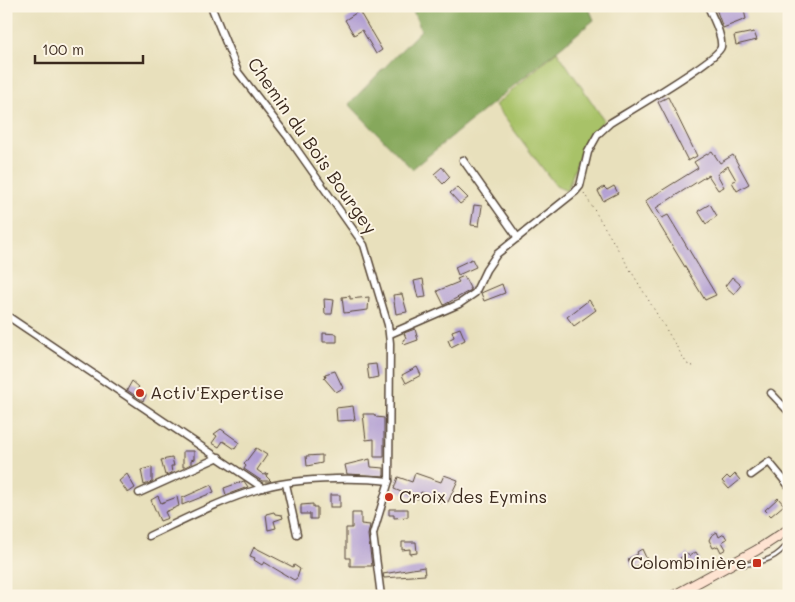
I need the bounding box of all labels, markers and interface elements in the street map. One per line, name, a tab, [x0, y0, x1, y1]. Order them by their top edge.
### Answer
scale bar	[35, 32, 142, 64]
text: 100 m	[42, 39, 84, 59]
street label: Chemin du Bois Bourgey	[243, 52, 383, 238]
place label: Activ'Expertise	[150, 380, 284, 404]
marker: Activ'Expertise	[134, 387, 146, 399]
place label: Croix des Eymins	[399, 484, 547, 508]
marker: Croix des Eymins	[383, 491, 395, 503]
place label: Colombinière	[630, 550, 747, 574]
marker: Colombinière	[751, 557, 763, 569]

